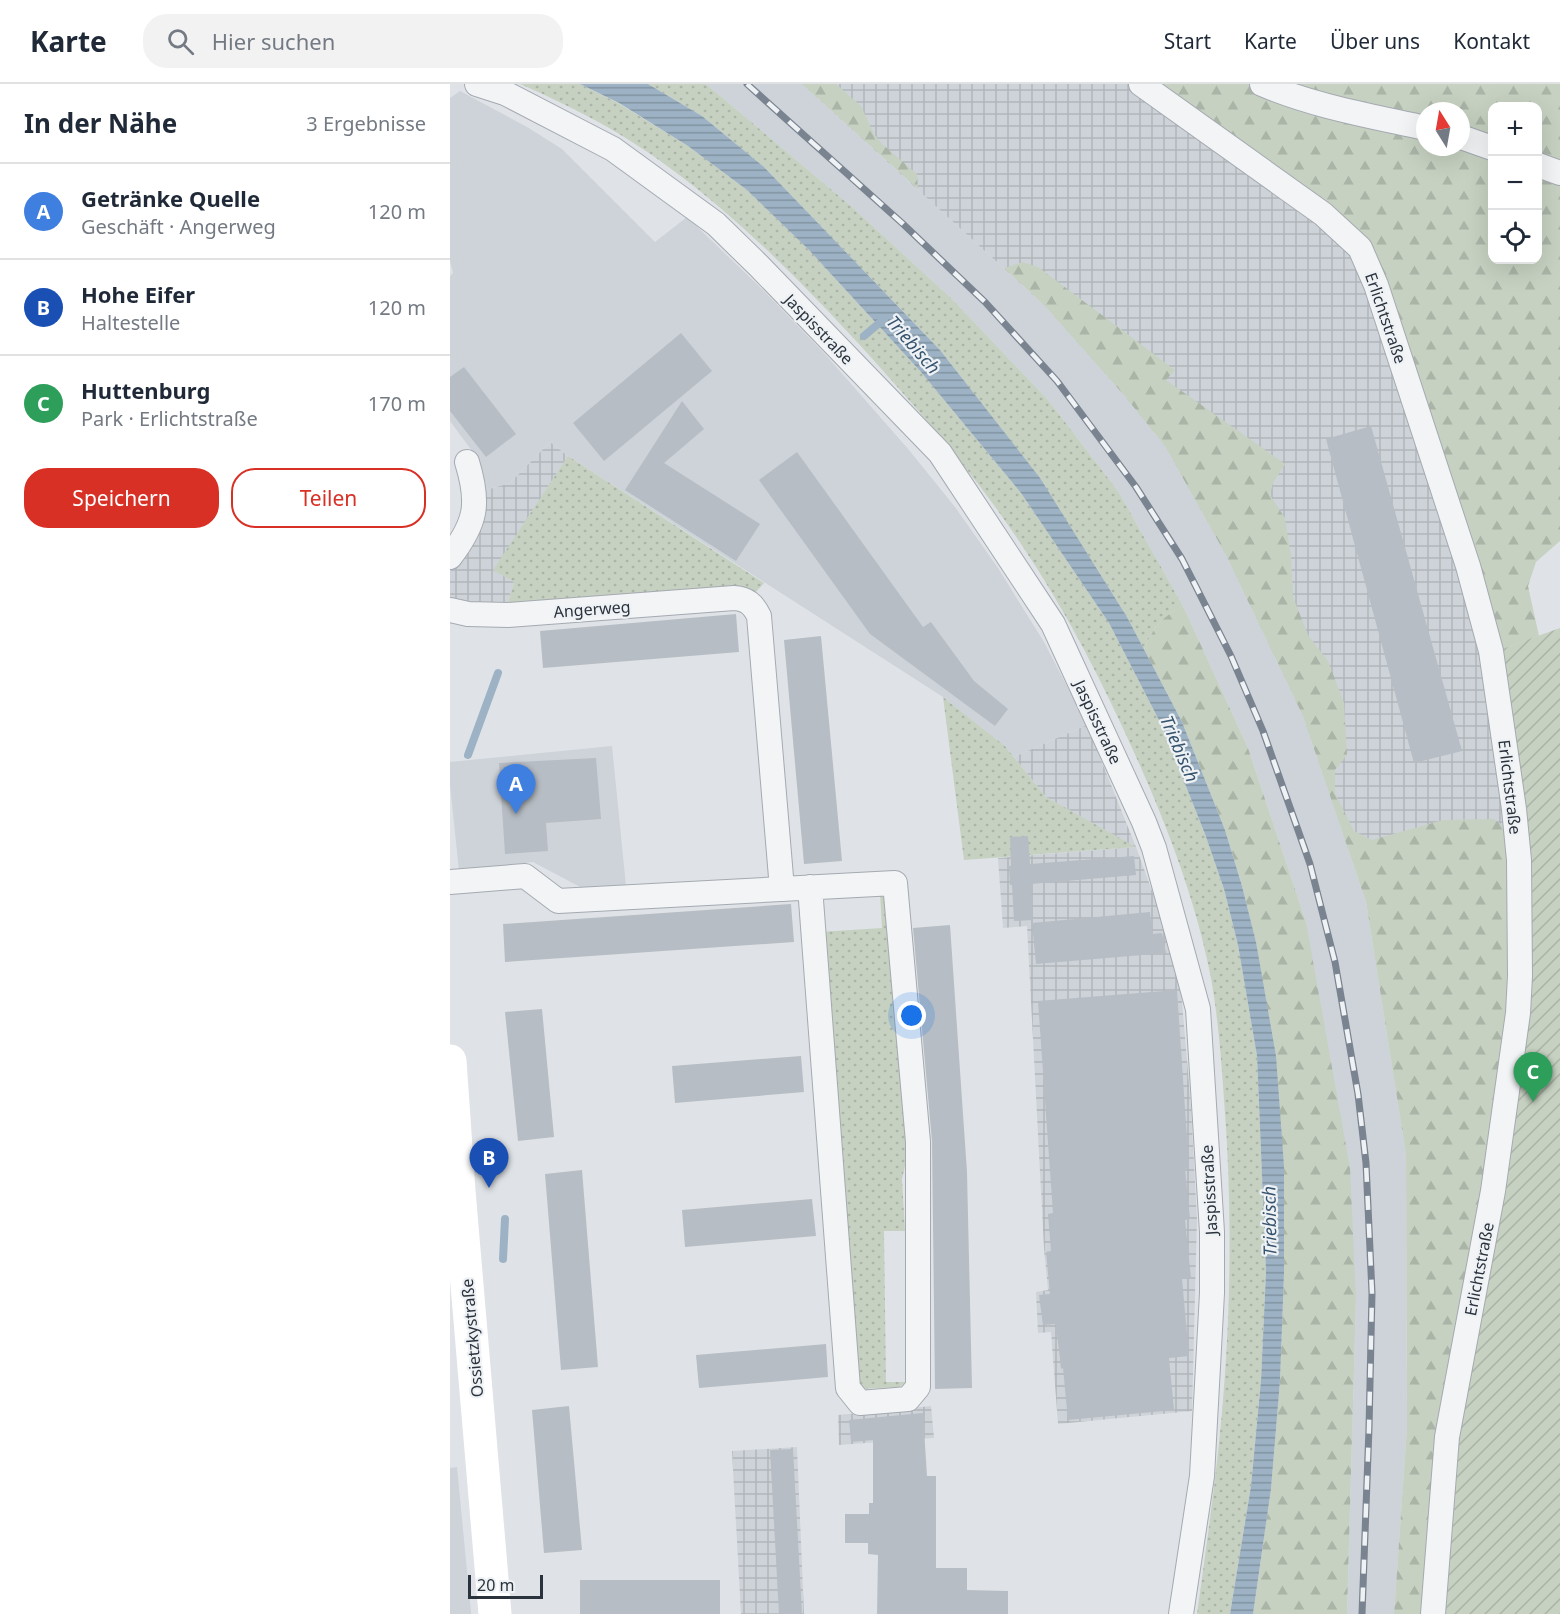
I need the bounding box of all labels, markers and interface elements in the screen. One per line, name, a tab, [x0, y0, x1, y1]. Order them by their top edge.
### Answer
search box	[143, 14, 563, 68]
text: Karte	[30, 22, 107, 60]
icon: search	[164, 25, 197, 58]
text: Hier suchen	[212, 26, 335, 56]
text: Start	[1164, 27, 1211, 55]
text: Karte	[1244, 27, 1297, 55]
text: Über uns	[1330, 27, 1420, 55]
text: Kontakt	[1453, 27, 1530, 55]
north arrow	[1416, 102, 1470, 156]
map controls	[1488, 102, 1542, 264]
button: +	[1488, 102, 1542, 156]
text: In der Nähe	[24, 105, 177, 141]
text: 3 Ergebnisse	[306, 110, 426, 137]
button: −	[1488, 156, 1542, 210]
text: Getränke Quelle	[81, 183, 260, 213]
text: A	[37, 198, 50, 225]
text: 120 m	[368, 198, 426, 225]
button: locate	[1488, 210, 1542, 264]
text: Geschäft · Angerweg	[81, 213, 276, 240]
street label: Erlichtstraße	[1360, 270, 1412, 366]
text: Hohe Eifer	[81, 279, 195, 309]
street label: Jaspisstraße	[778, 287, 858, 369]
text: B	[37, 294, 50, 321]
text: 120 m	[368, 294, 426, 321]
text: Haltestelle	[81, 309, 180, 336]
water label: Triebisch	[882, 310, 946, 379]
text: Huttenburg	[81, 375, 210, 405]
text: C	[37, 390, 50, 417]
text: 170 m	[368, 390, 426, 417]
text: Park · Erlichtstraße	[81, 405, 258, 432]
button: Speichern	[24, 468, 219, 528]
button: Teilen	[231, 468, 426, 528]
street label: Angerweg	[553, 595, 631, 623]
street label: Jaspisstraße	[1068, 675, 1127, 768]
water label: Triebisch	[1155, 712, 1205, 786]
street label: Erlichtstraße	[1493, 739, 1527, 835]
pin: A	[496, 764, 536, 814]
your location	[897, 1001, 926, 1030]
pin: C	[1514, 1052, 1552, 1102]
pin: B	[470, 1138, 508, 1188]
street label: Jaspisstraße	[1196, 1144, 1222, 1238]
water label: Triebisch	[1256, 1186, 1282, 1256]
street label: Erlichtstraße	[1459, 1220, 1499, 1318]
street label: Ossietzkystraße	[456, 1278, 488, 1398]
scale bar	[468, 1572, 543, 1600]
text: 20 m	[477, 1574, 514, 1596]

